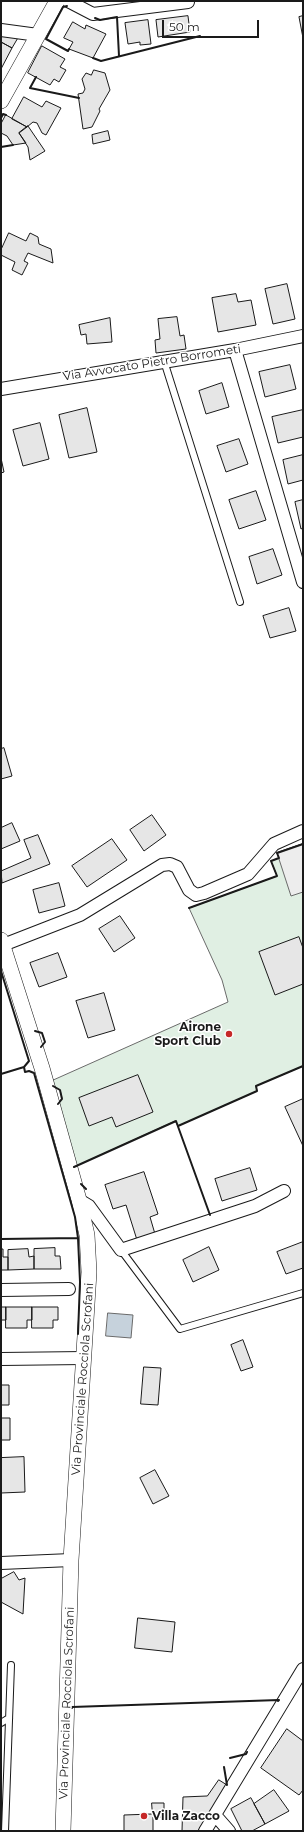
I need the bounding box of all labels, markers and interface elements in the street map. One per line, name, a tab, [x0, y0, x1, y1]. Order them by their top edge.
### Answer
scale bar	[164, 12, 261, 38]
text: 50 m	[169, 19, 200, 34]
street label: Via Avvocato Pietro Borrometi	[62, 342, 242, 384]
place label: Airone Sport Club	[154, 1020, 221, 1048]
marker: Airone Sport Club	[224, 1029, 234, 1039]
street label: Via Provinciale Rocciola Scrofani	[69, 1282, 97, 1476]
street label: Via Provinciale Rocciola Scrofani	[56, 1606, 78, 1800]
place label: Villa Zacco	[152, 1809, 220, 1823]
marker: Villa Zacco	[139, 1811, 149, 1821]

